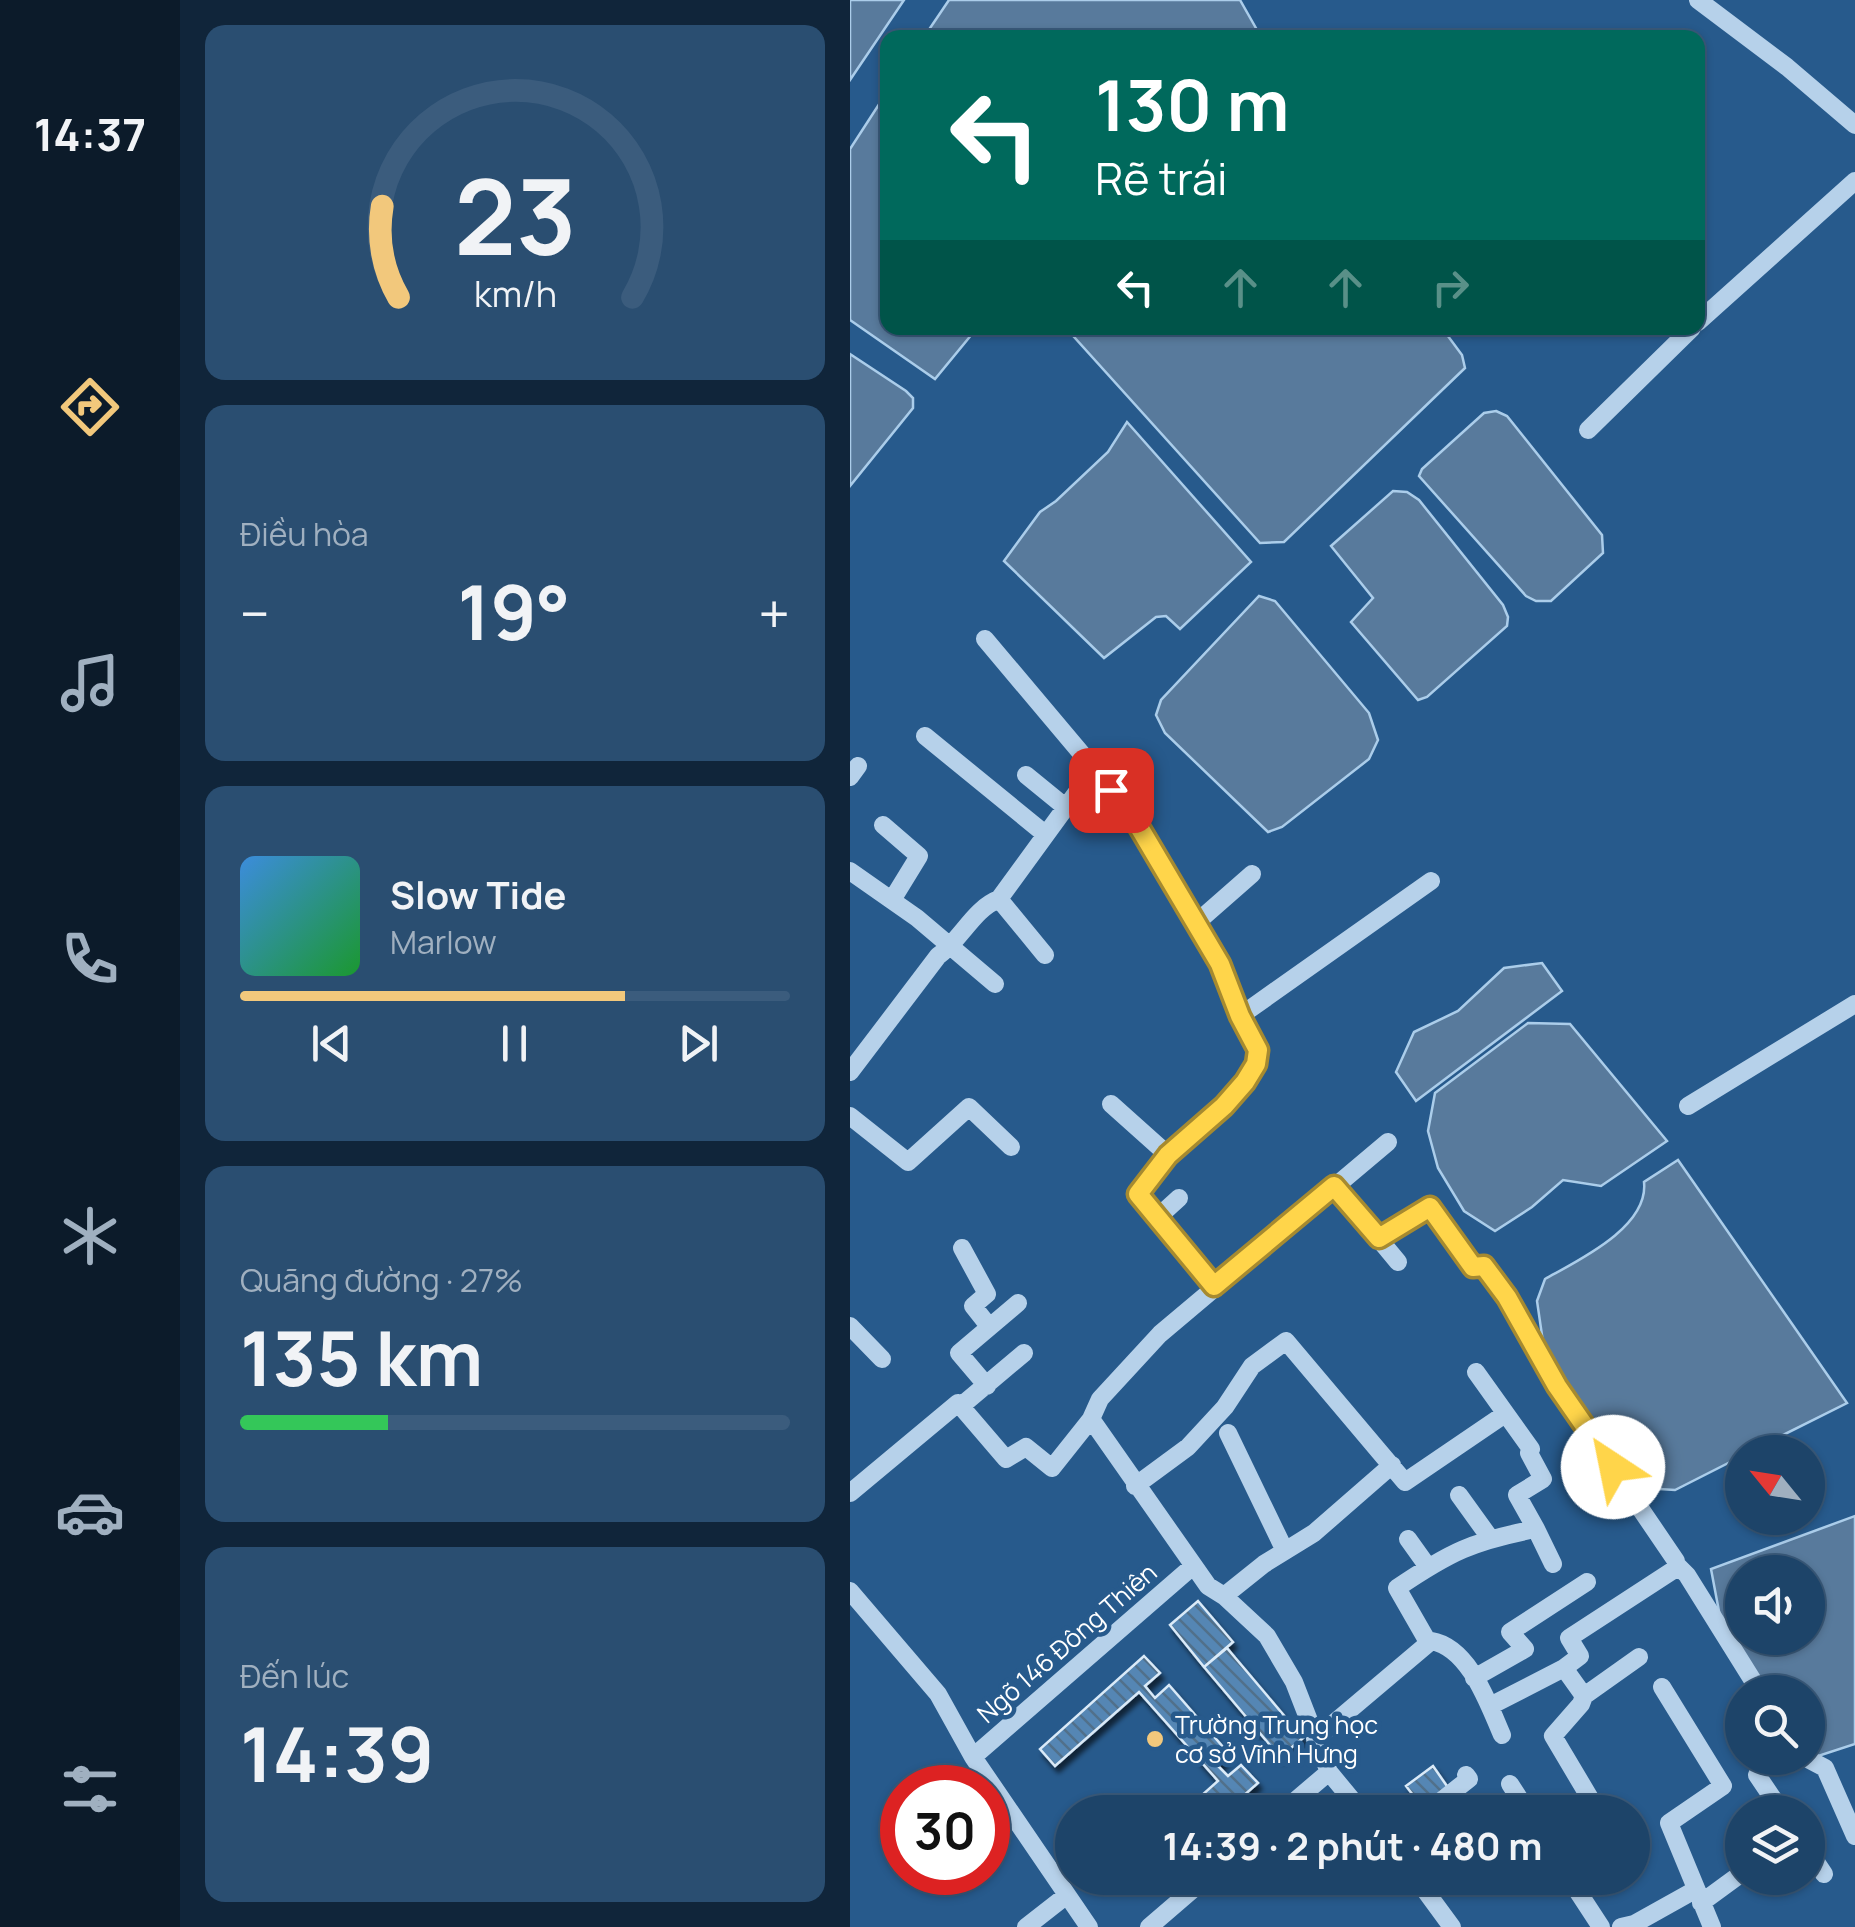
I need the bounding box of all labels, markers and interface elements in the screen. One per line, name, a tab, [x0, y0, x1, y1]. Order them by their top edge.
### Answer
text: 130 m	[1095, 56, 1289, 152]
icon: left	[930, 70, 1060, 200]
text: 14:37	[34, 103, 146, 165]
text: 23	[454, 144, 576, 286]
text: Rẽ trái	[1095, 147, 1228, 209]
icon: left	[1108, 260, 1163, 315]
icon: ahead	[1213, 260, 1268, 315]
icon: ahead	[1318, 260, 1373, 315]
icon: right	[1423, 260, 1478, 315]
text: km/h	[473, 269, 557, 318]
icon: directions	[55, 372, 125, 442]
text: Điều hòa	[240, 512, 369, 556]
text: 19°	[457, 560, 571, 663]
text: −	[240, 575, 270, 651]
text: +	[758, 575, 790, 651]
icon: music	[55, 648, 125, 718]
pin	[1069, 748, 1154, 833]
icon: arrive	[1084, 763, 1139, 818]
text: Slow Tide	[390, 868, 567, 920]
text: Marlow	[390, 920, 497, 964]
icon: phone	[55, 924, 125, 994]
icon: previous	[304, 1016, 359, 1071]
icon: pause	[487, 1016, 542, 1071]
icon: next	[671, 1016, 726, 1071]
icon: climate	[55, 1201, 125, 1271]
text: Quãng đường · 27%	[240, 1258, 523, 1302]
text: 135 km	[240, 1306, 483, 1409]
position arrow	[1561, 1415, 1665, 1519]
north arrow	[1725, 1435, 1825, 1535]
map controls	[1725, 1435, 1825, 1895]
icon: car	[55, 1477, 125, 1547]
street label: Ngõ 146 Đông Thiên	[969, 1555, 1164, 1730]
button: sound	[1725, 1555, 1825, 1655]
text: Đến lúc	[240, 1654, 349, 1698]
button: search	[1725, 1675, 1825, 1775]
text: 14:39	[240, 1702, 434, 1805]
place label: Trường Trung học cơ sở Vĩnh Hưng	[1175, 1707, 1378, 1771]
marker: Trường Trung học cơ sở Vĩnh Hưng	[1144, 1728, 1166, 1750]
icon: filters	[55, 1754, 125, 1824]
speed limit sign: 30	[880, 1765, 1010, 1895]
button: layers	[1725, 1795, 1825, 1895]
text: 14:39 · 2 phút · 480 m	[1163, 1819, 1542, 1871]

